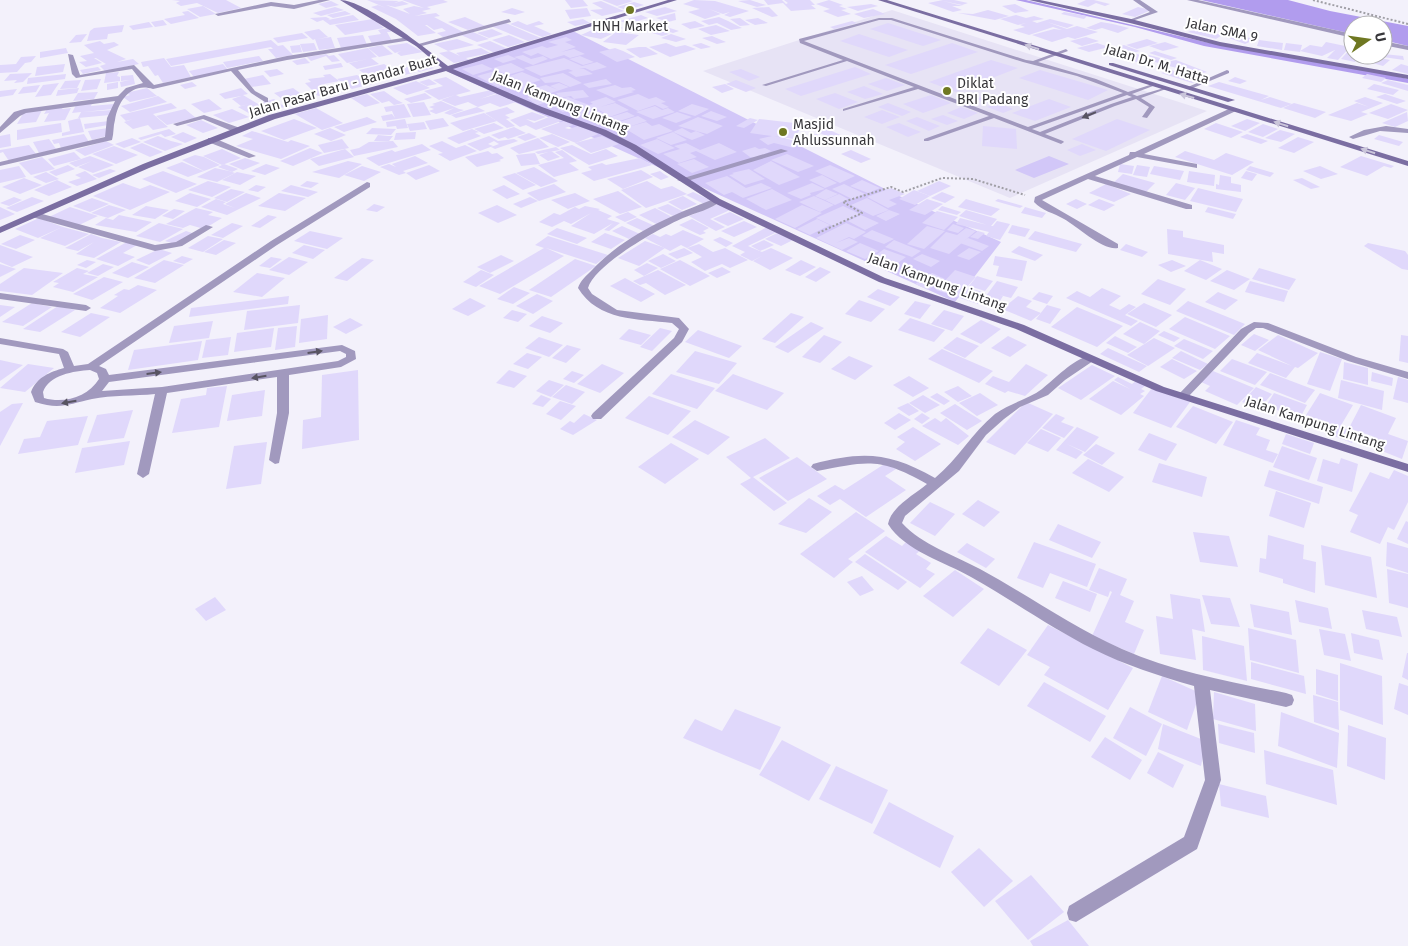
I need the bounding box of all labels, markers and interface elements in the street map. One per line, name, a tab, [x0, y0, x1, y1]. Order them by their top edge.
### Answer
marker: HNH Market	[624, 4, 636, 16]
street label: Jalan SMA 9	[1185, 14, 1259, 46]
north arrow	[1343, 15, 1393, 65]
place label: HNH Market	[592, 18, 669, 35]
text: U	[1371, 31, 1389, 44]
street label: Jalan Dr. M. Hatta	[1103, 40, 1211, 88]
one-way arrow	[1024, 43, 1039, 51]
street label: Jalan Pasar Baru - Bandar Buat	[247, 51, 440, 121]
street label: Jalan Kampung Lintang	[489, 67, 631, 137]
place label: Diklat BRI Padang	[957, 75, 1029, 108]
marker: Diklat BRI Padang	[941, 85, 953, 97]
one-way arrow	[1179, 91, 1194, 99]
one-way arrow	[1082, 111, 1096, 119]
place label: Masjid Ahlussunnah	[793, 116, 875, 149]
one-way arrow	[1273, 119, 1288, 127]
marker: Masjid Ahlussunnah	[777, 126, 789, 138]
one-way arrow	[1360, 147, 1375, 155]
street label: Jalan Kampung Lintang	[866, 249, 1009, 315]
one-way arrow	[307, 348, 323, 356]
one-way arrow	[146, 369, 162, 377]
one-way arrow	[250, 373, 266, 381]
street label: Jalan Kampung Lintang	[1243, 392, 1388, 454]
one-way arrow	[60, 398, 76, 406]

